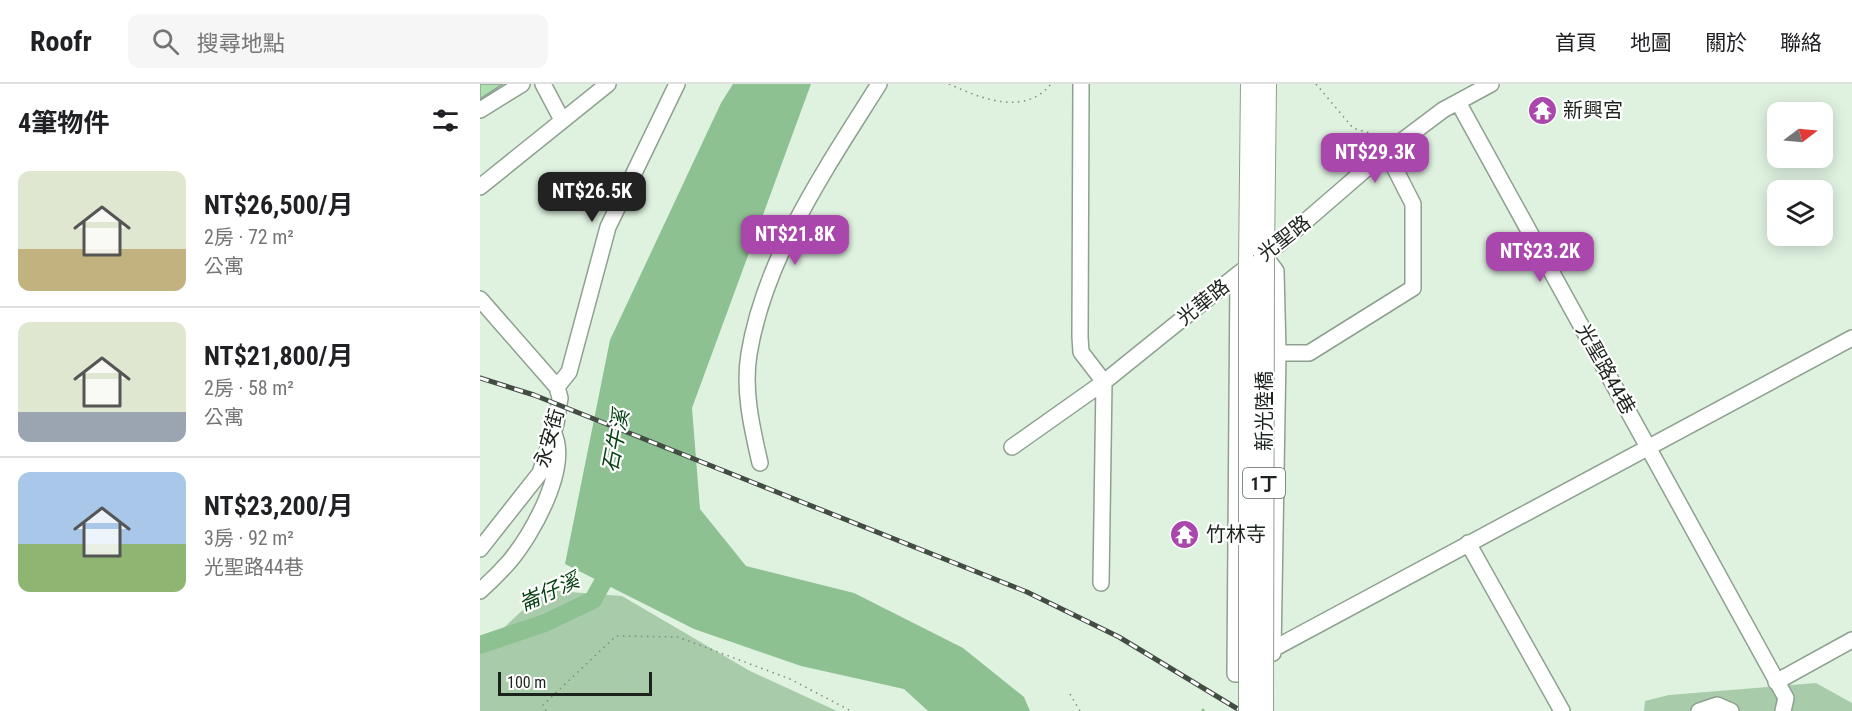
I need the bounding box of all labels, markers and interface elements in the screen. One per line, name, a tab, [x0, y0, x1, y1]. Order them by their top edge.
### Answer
search box	[128, 14, 548, 68]
text: Roofr	[30, 25, 92, 58]
icon: search	[149, 25, 182, 58]
text: 搜尋地點	[197, 31, 285, 56]
text: 首頁	[1555, 31, 1597, 55]
text: 地圖	[1630, 31, 1672, 55]
text: 關於	[1705, 31, 1747, 55]
text: 聯絡	[1780, 31, 1822, 55]
temple icon: 新興宮	[1526, 94, 1558, 126]
place label: 新興宮	[1563, 98, 1623, 122]
north arrow	[1767, 102, 1833, 168]
map controls	[1767, 102, 1833, 246]
icon: filters	[429, 104, 462, 137]
text: 4筆物件	[18, 108, 109, 138]
pin: NT$29.3K	[1313, 133, 1437, 184]
text: NT$29.3K	[1335, 140, 1415, 164]
pin: NT$26.5K	[530, 172, 654, 223]
text: NT$26.5K	[552, 179, 632, 203]
button: layers	[1767, 180, 1833, 246]
text: NT$26,500/月	[204, 190, 354, 220]
icon: home	[66, 195, 138, 267]
street label: 光聖路	[1253, 210, 1315, 266]
pin: NT$21.8K	[733, 215, 857, 266]
text: NT$21.8K	[755, 222, 835, 246]
text: 2房 · 72 m²	[204, 225, 294, 249]
pin: NT$23.2K	[1478, 232, 1602, 283]
text: NT$23.2K	[1500, 239, 1580, 263]
text: 公寓	[204, 254, 244, 278]
street label: 光華路	[1172, 274, 1234, 330]
street label: 光聖路44巷	[1571, 320, 1641, 418]
text: NT$21,800/月	[204, 341, 354, 371]
icon: home	[66, 346, 138, 418]
street label: 新光陸橋	[1252, 371, 1276, 451]
text: 2房 · 58 m²	[204, 376, 294, 400]
text: 公寓	[204, 405, 244, 429]
water label: 石牛溪	[598, 405, 634, 474]
street label: 永安街	[529, 406, 569, 470]
road number: 1丁	[1243, 468, 1285, 498]
text: NT$23,200/月	[204, 491, 354, 521]
icon: home	[66, 496, 138, 568]
temple icon: 竹林寺	[1169, 518, 1201, 550]
place label: 竹林寺	[1206, 522, 1266, 546]
text: 3房 · 92 m²	[204, 526, 294, 550]
text: 光聖路44巷	[204, 555, 304, 579]
water label: 崙仔溪	[515, 567, 585, 616]
scale bar	[498, 669, 652, 696]
text: 100 m	[507, 673, 546, 692]

